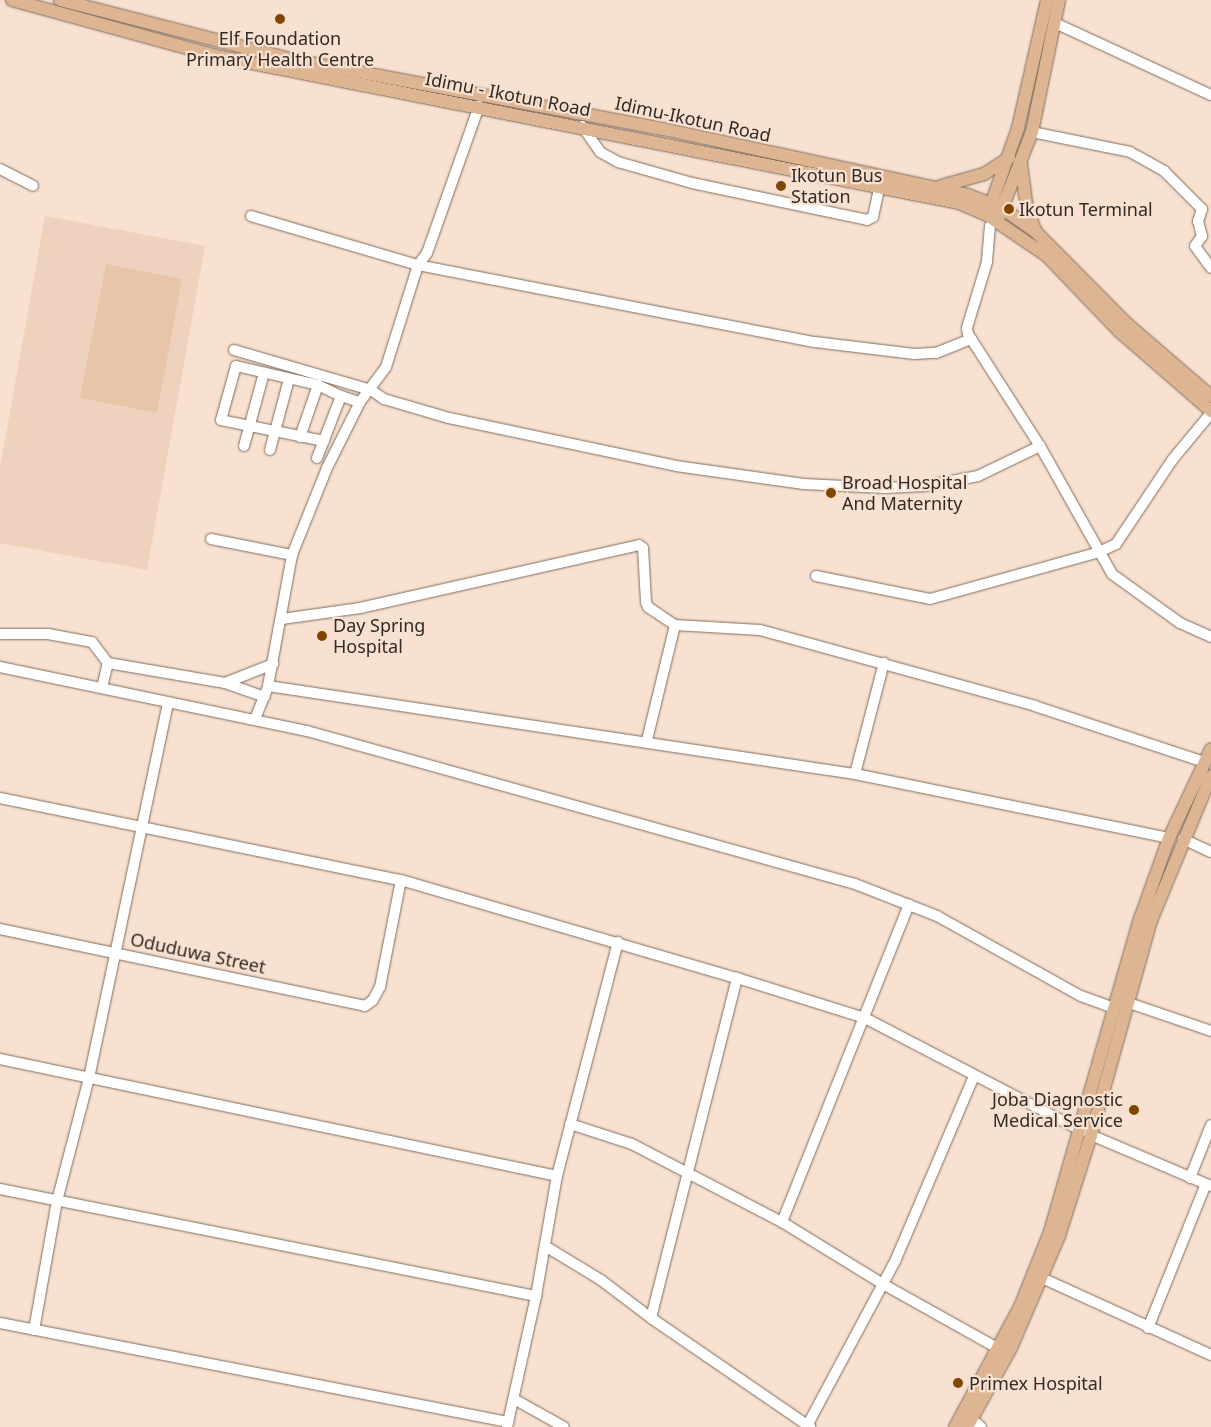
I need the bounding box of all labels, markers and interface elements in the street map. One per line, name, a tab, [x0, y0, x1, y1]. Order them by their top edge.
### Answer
marker: Elf Foundation Primary Health Centre	[273, 12, 287, 26]
place label: Elf Foundation Primary Health Centre	[186, 28, 374, 70]
street label: Idimu - Ikotun Road	[423, 67, 593, 121]
street label: Idimu-Ikotun Road	[613, 92, 773, 146]
place label: Ikotun Bus Station	[791, 165, 882, 208]
marker: Ikotun Bus Station	[775, 180, 787, 192]
place label: Ikotun Terminal	[1019, 198, 1153, 220]
marker: Ikotun Terminal	[1003, 203, 1015, 215]
place label: Broad Hospital And Maternity	[842, 472, 967, 514]
marker: Broad Hospital And Maternity	[824, 486, 838, 500]
place label: Day Spring Hospital	[333, 615, 425, 658]
marker: Day Spring Hospital	[315, 629, 329, 643]
street label: Oduduwa Street	[128, 928, 268, 978]
place label: Joba Diagnostic Medical Service	[992, 1089, 1123, 1132]
marker: Joba Diagnostic Medical Service	[1127, 1103, 1141, 1117]
place label: Primex Hospital	[969, 1372, 1103, 1394]
marker: Primex Hospital	[951, 1376, 965, 1390]

